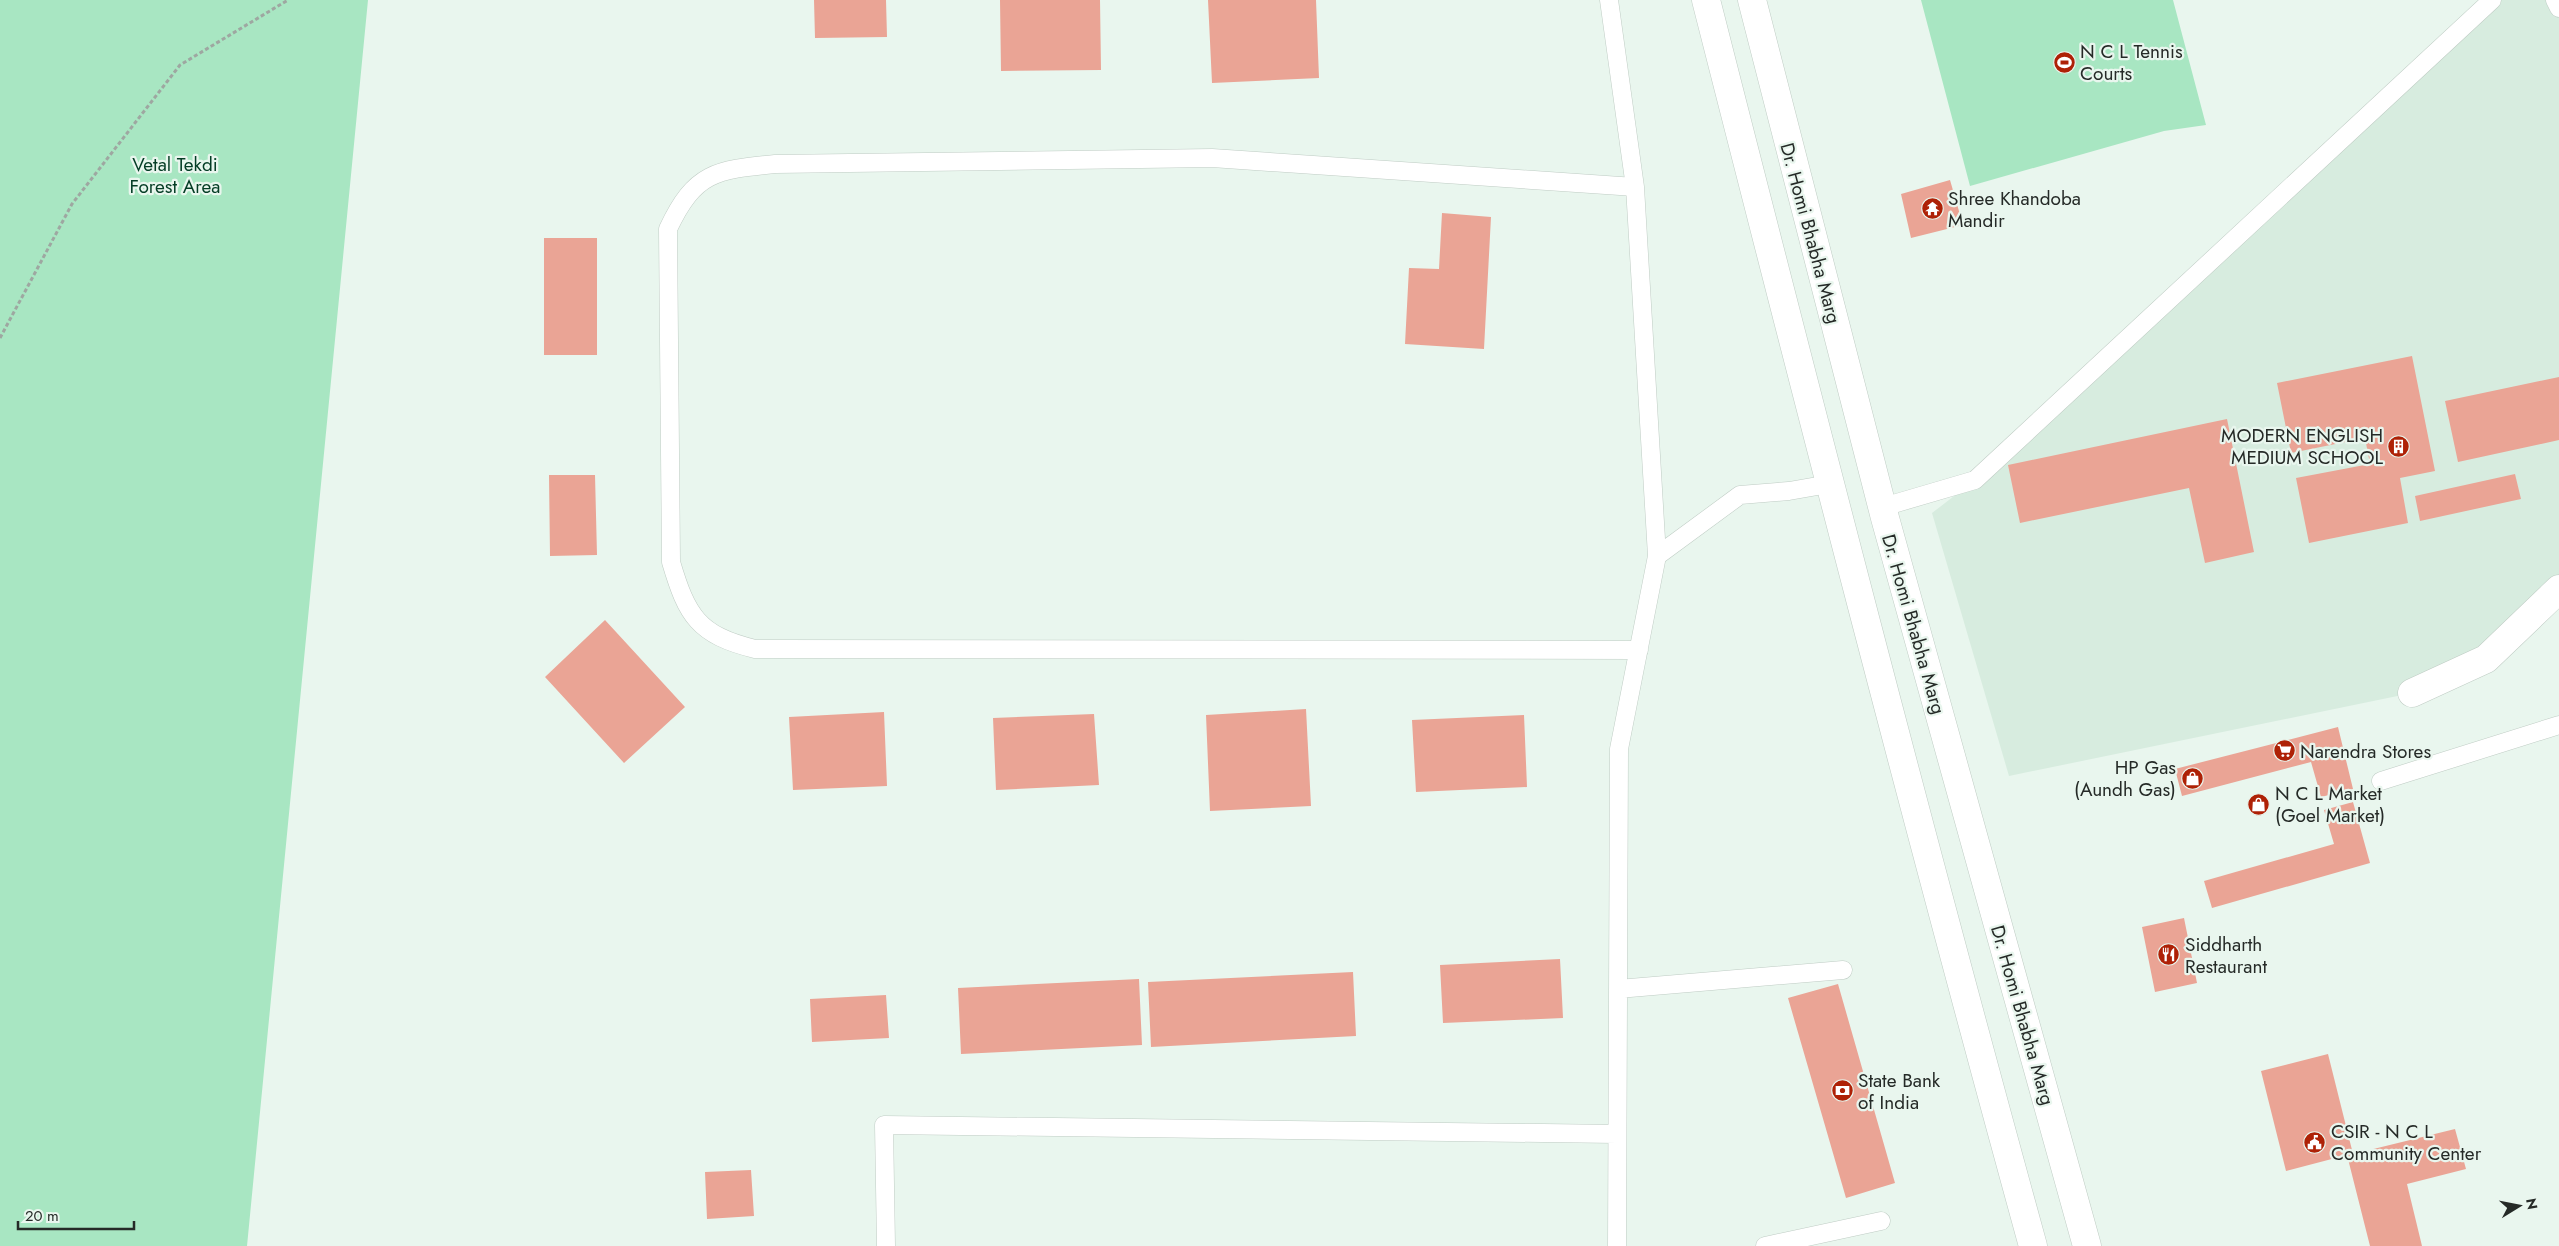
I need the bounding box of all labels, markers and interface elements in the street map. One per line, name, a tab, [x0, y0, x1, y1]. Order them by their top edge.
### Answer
place label: N C L Tennis Courts	[2080, 38, 2183, 87]
sports icon: N C L Tennis Courts	[2052, 50, 2076, 74]
street label: Dr. Homi Bhabha Marg	[1773, 140, 1848, 326]
park label: Vetal Tekdi Forest Area	[130, 151, 220, 200]
place label: Shree Khandoba Mandir	[1948, 185, 2081, 234]
temple icon: Shree Khandoba Mandir	[1920, 197, 1944, 221]
place label: MODERN ENGLISH MEDIUM SCHOOL	[2221, 422, 2383, 471]
building icon: MODERN ENGLISH MEDIUM SCHOOL	[2387, 434, 2411, 458]
street label: Dr. Homi Bhabha Marg	[1875, 531, 1952, 717]
place label: Narendra Stores	[2300, 738, 2431, 765]
supermarket icon: Narendra Stores	[2272, 739, 2296, 763]
place label: HP Gas (Aundh Gas)	[2074, 754, 2176, 803]
shop icon: HP Gas (Aundh Gas)	[2180, 766, 2204, 790]
place label: N C L Market (Goel Market)	[2275, 780, 2385, 829]
shop icon: N C L Market (Goel Market)	[2247, 792, 2271, 816]
street label: Dr. Homi Bhabha Marg	[1984, 922, 2061, 1108]
place label: Siddharth Restaurant	[2185, 931, 2267, 980]
restaurant icon: Siddharth Restaurant	[2157, 943, 2181, 967]
place label: State Bank of India	[1858, 1067, 1941, 1116]
bank icon: State Bank of India	[1830, 1079, 1854, 1103]
place label: CSIR - N C L Community Center	[2331, 1118, 2482, 1167]
public building icon: CSIR - N C L Community Center	[2303, 1130, 2327, 1154]
north arrow	[2494, 1181, 2544, 1231]
text: N	[2521, 1197, 2543, 1211]
scale bar	[18, 1198, 134, 1230]
text: 20 m	[25, 1205, 59, 1227]

